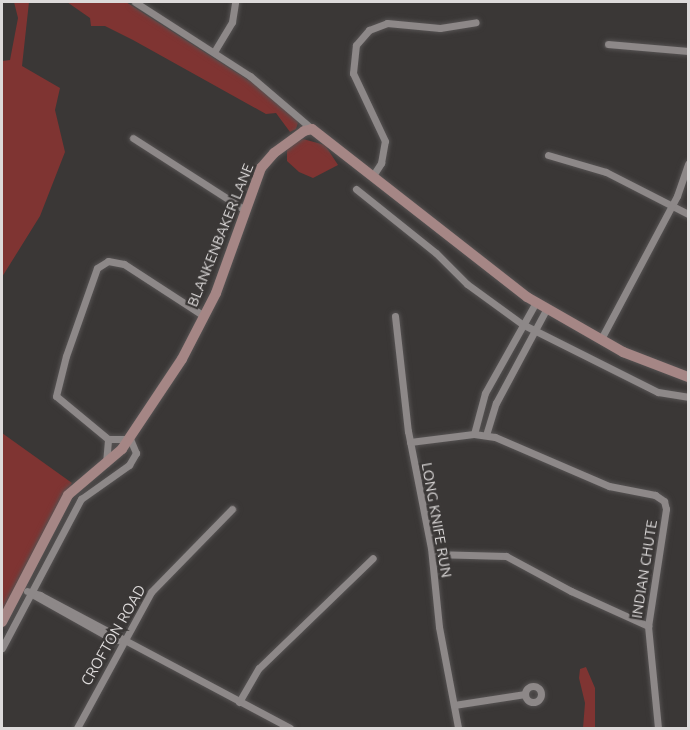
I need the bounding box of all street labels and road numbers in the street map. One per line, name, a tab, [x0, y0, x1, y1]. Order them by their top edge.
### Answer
street label: BLANKENBAKER LANE	[183, 161, 257, 309]
street label: LONG KNIFE RUN	[418, 461, 456, 579]
street label: INDIAN CHUTE	[627, 518, 661, 620]
street label: CROFTON ROAD	[77, 581, 149, 689]

